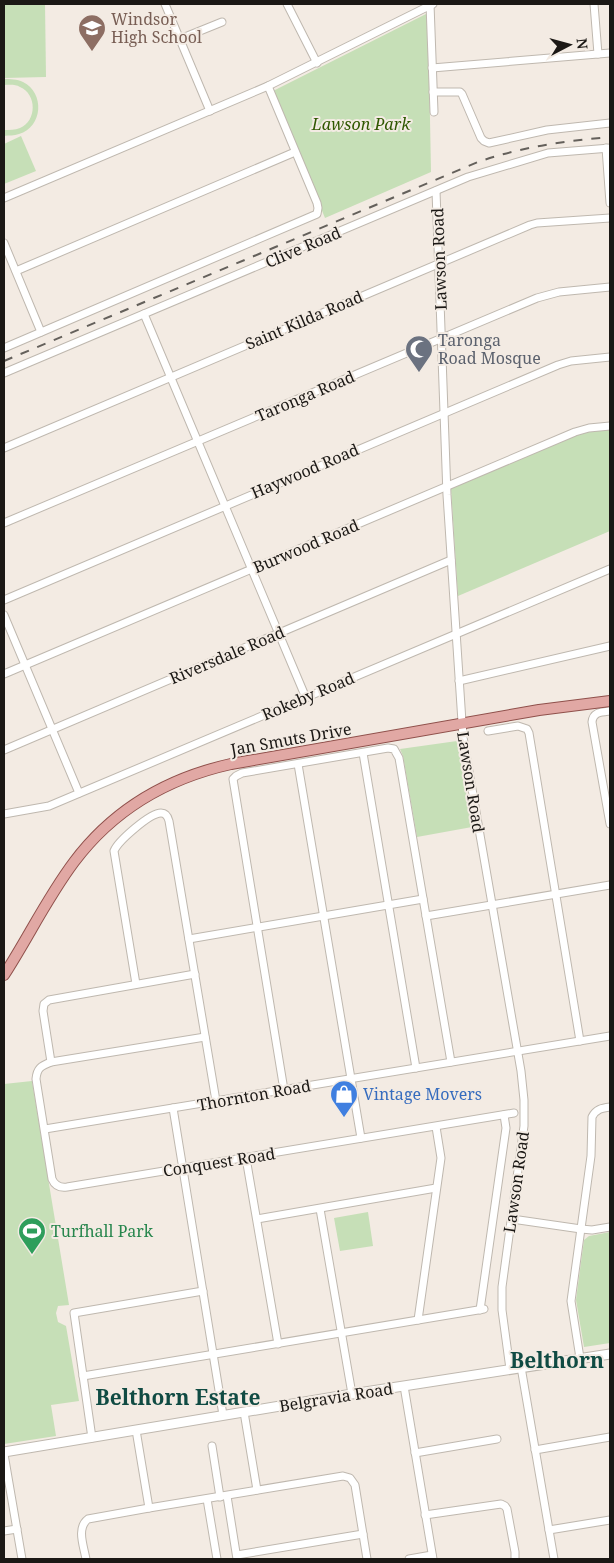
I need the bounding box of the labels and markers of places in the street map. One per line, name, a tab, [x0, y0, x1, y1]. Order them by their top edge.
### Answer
place label: Windsor High School	[111, 8, 202, 48]
school or university icon: Windsor High School	[77, 13, 107, 52]
place label: Taronga Road Mosque	[438, 329, 541, 369]
mosque icon: Taronga Road Mosque	[404, 334, 434, 373]
shop icon: Vintage Movers	[329, 1079, 359, 1118]
place label: Vintage Movers	[363, 1083, 482, 1105]
sports icon: Turfhall Park	[17, 1216, 47, 1255]
place label: Turfhall Park	[51, 1220, 154, 1242]

